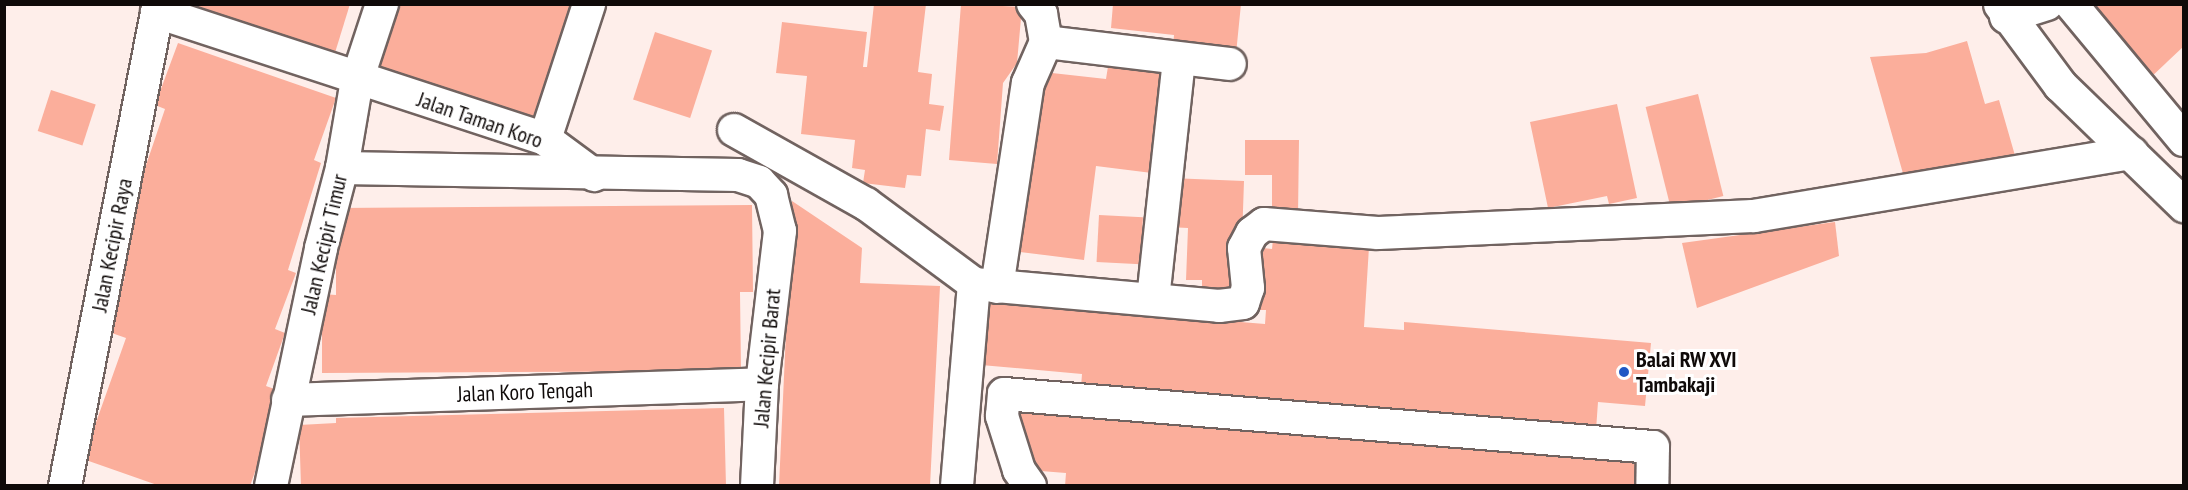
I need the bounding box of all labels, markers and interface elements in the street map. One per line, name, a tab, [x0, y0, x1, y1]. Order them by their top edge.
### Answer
street label: Jalan Taman Koro	[413, 86, 547, 154]
street label: Jalan Kecipir Timur	[295, 171, 353, 317]
street label: Jalan Kecipir Raya	[86, 176, 138, 314]
street label: Jalan Kecipir Barat	[748, 288, 786, 428]
place label: Balai RW XVI Tambakaji	[1636, 346, 1738, 398]
marker: Balai RW XVI Tambakaji	[1617, 365, 1631, 379]
street label: Jalan Koro Tengah	[456, 376, 594, 408]

